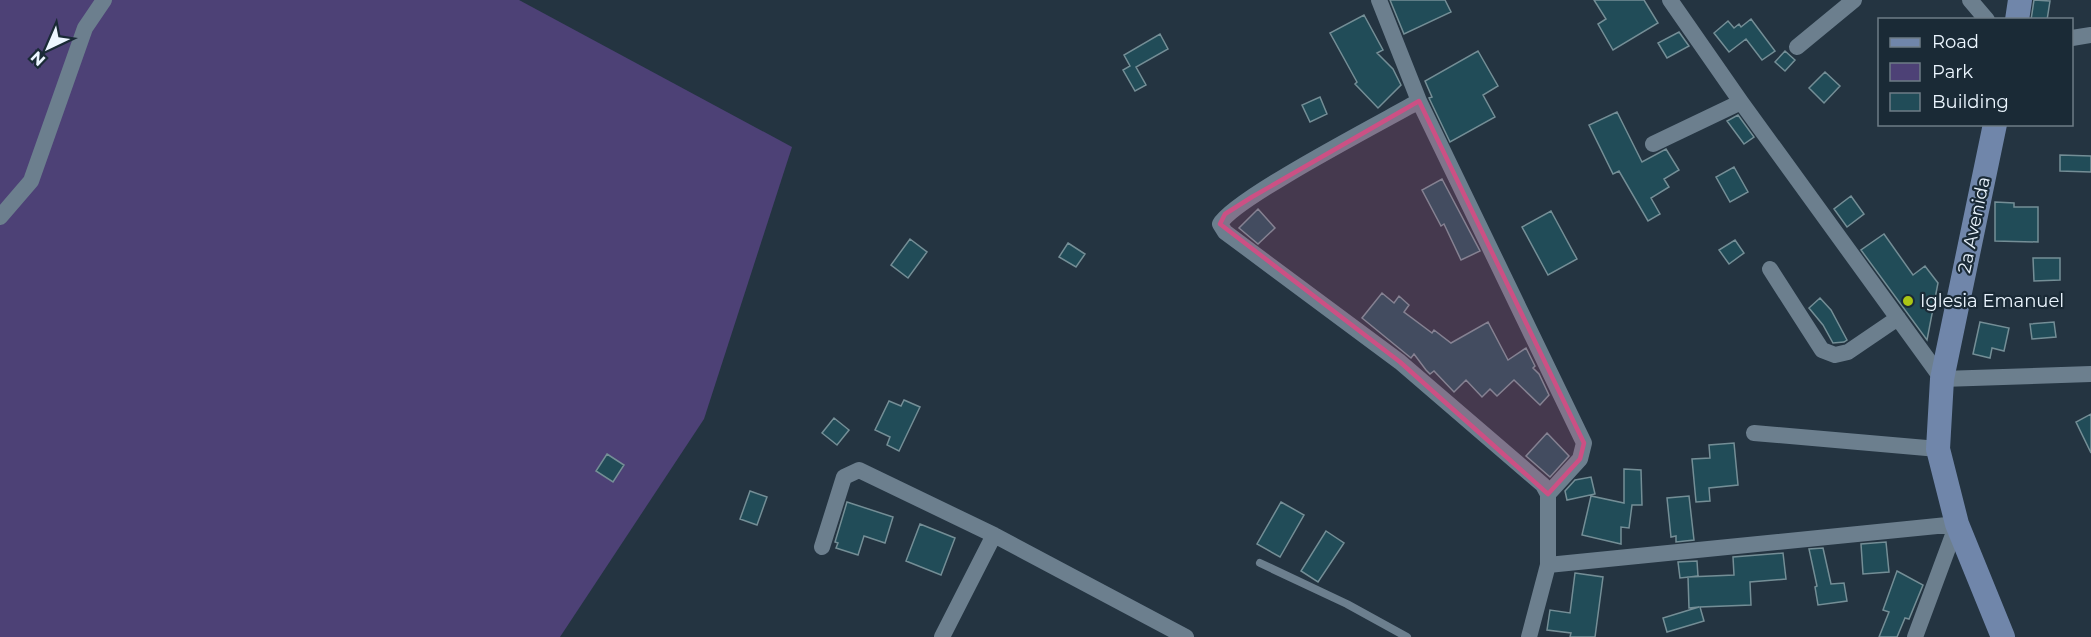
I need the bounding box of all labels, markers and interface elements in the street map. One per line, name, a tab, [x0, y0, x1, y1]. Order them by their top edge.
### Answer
north arrow	[18, 18, 78, 78]
legend	[1878, 18, 2073, 126]
text: Road	[1932, 31, 1979, 53]
text: N	[27, 47, 49, 70]
text: Park	[1932, 61, 1973, 83]
text: Building	[1932, 91, 2009, 113]
street label: 2a Avenida	[1953, 175, 1995, 275]
place label: Iglesia Emanuel	[1920, 290, 2064, 312]
marker: Iglesia Emanuel	[1901, 294, 1915, 308]

